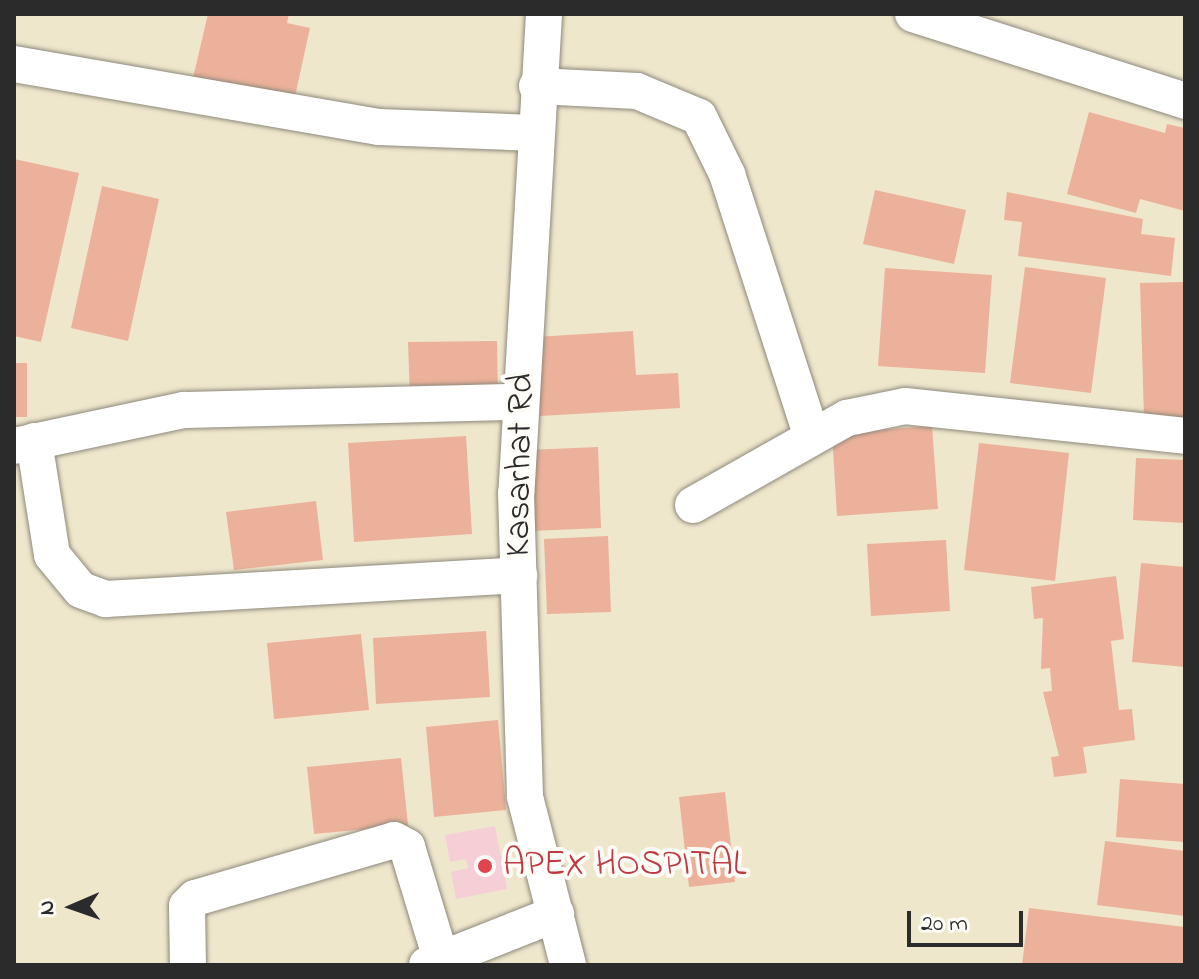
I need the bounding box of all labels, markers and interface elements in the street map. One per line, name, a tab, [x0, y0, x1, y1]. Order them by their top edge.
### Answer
street label: Kasarhat Rd	[498, 373, 544, 557]
place label: APEX HOSPITAL	[503, 844, 746, 888]
marker: APEX HOSPITAL	[474, 855, 496, 877]
north arrow	[32, 867, 112, 947]
scale bar	[911, 895, 1027, 945]
text: N	[32, 900, 64, 916]
text: 20 m	[921, 907, 968, 942]

